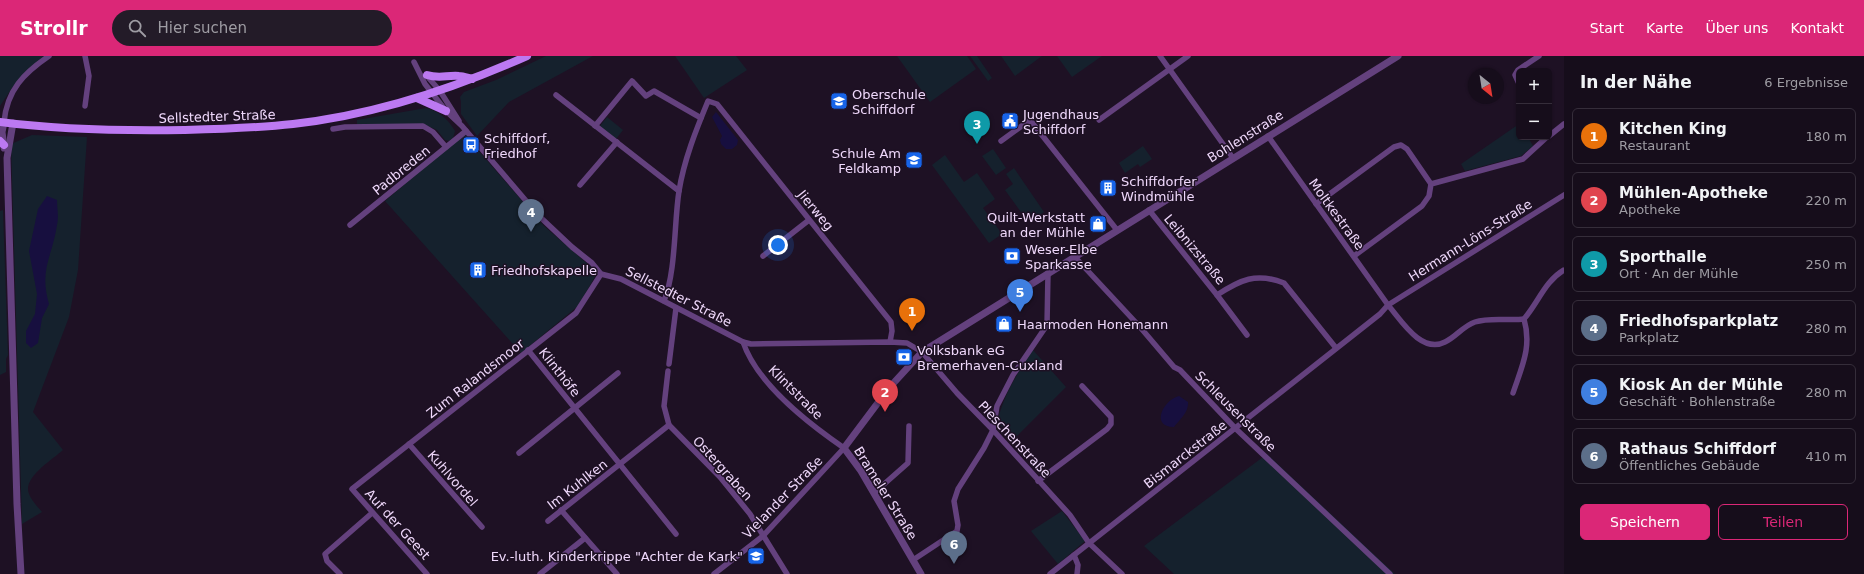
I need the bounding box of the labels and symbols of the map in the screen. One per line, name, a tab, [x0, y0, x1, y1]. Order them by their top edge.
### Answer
north arrow	[1468, 68, 1504, 104]
place label: Oberschule Schiffdorf	[852, 87, 926, 117]
school or university icon: Oberschule Schiffdorf	[829, 91, 849, 111]
street label: Sellstedter Straße	[158, 107, 276, 126]
place label: Jugendhaus Schiffdorf	[1022, 107, 1099, 137]
street label: Bohlenstraße	[1205, 107, 1286, 166]
pin: 3	[964, 111, 990, 144]
public building icon: Jugendhaus Schiffdorf	[1000, 111, 1020, 131]
place label: Schiffdorf, Friedhof	[484, 131, 550, 161]
bus stop icon: Schiffdorf, Friedhof	[461, 135, 481, 155]
street label: Padbreden	[370, 143, 433, 198]
place label: Schule Am Feldkamp	[832, 146, 901, 176]
school or university icon: Schule Am Feldkamp	[904, 150, 924, 170]
place label: Schiffdorfer Windmühle	[1121, 174, 1197, 204]
street label: Moltkestraße	[1306, 176, 1367, 253]
building icon: Schiffdorfer Windmühle	[1098, 178, 1118, 198]
street label: Jierweg	[794, 186, 836, 234]
street label: Hermann-Löns-Straße	[1406, 196, 1535, 284]
pin: 4	[518, 199, 544, 232]
place label: Quilt-Werkstatt an der Mühle	[987, 210, 1085, 240]
street label: Leibnizstraße	[1161, 211, 1228, 287]
shop icon: Quilt-Werkstatt an der Mühle	[1088, 214, 1108, 234]
your location	[768, 235, 788, 255]
place label: Weser-Elbe Sparkasse	[1025, 242, 1097, 272]
bank icon: Weser-Elbe Sparkasse	[1002, 246, 1022, 266]
building icon: Friedhofskapelle	[468, 260, 488, 280]
place label: Friedhofskapelle	[491, 263, 597, 278]
street label: Sellstedter Straße	[623, 263, 734, 330]
pin: 5	[1007, 279, 1033, 312]
pin: 1	[899, 298, 925, 331]
shop icon: Haarmoden Honemann	[994, 314, 1014, 334]
place label: Haarmoden Honemann	[1017, 317, 1168, 332]
street label: Zum Ralandsmoor	[424, 335, 527, 421]
place label: Volksbank eG Bremerhaven-Cuxland	[917, 343, 1063, 373]
street label: Klinthöfe	[536, 345, 583, 400]
bank icon: Volksbank eG Bremerhaven-Cuxland	[894, 347, 914, 367]
street label: Klintstraße	[765, 362, 826, 423]
street label: Schleusenstraße	[1192, 368, 1279, 455]
pin: 2	[872, 379, 898, 412]
street label: Pleschenstraße	[975, 398, 1054, 481]
street label: Bismarckstraße	[1141, 417, 1230, 491]
street label: Ostergraben	[690, 433, 755, 504]
street label: Brameler Straße	[851, 444, 920, 543]
street label: Kuhlvordel	[424, 448, 481, 509]
street label: Vielander Straße	[739, 453, 825, 542]
street label: Im Kuhlken	[544, 456, 610, 512]
street label: Auf der Geest	[362, 486, 433, 563]
pin: 6	[941, 531, 967, 564]
school or university icon: Ev.-luth. Kinderkrippe "Achter de Kark"	[746, 546, 766, 566]
place label: Ev.-luth. Kinderkrippe "Achter de Kark"	[491, 549, 743, 564]

